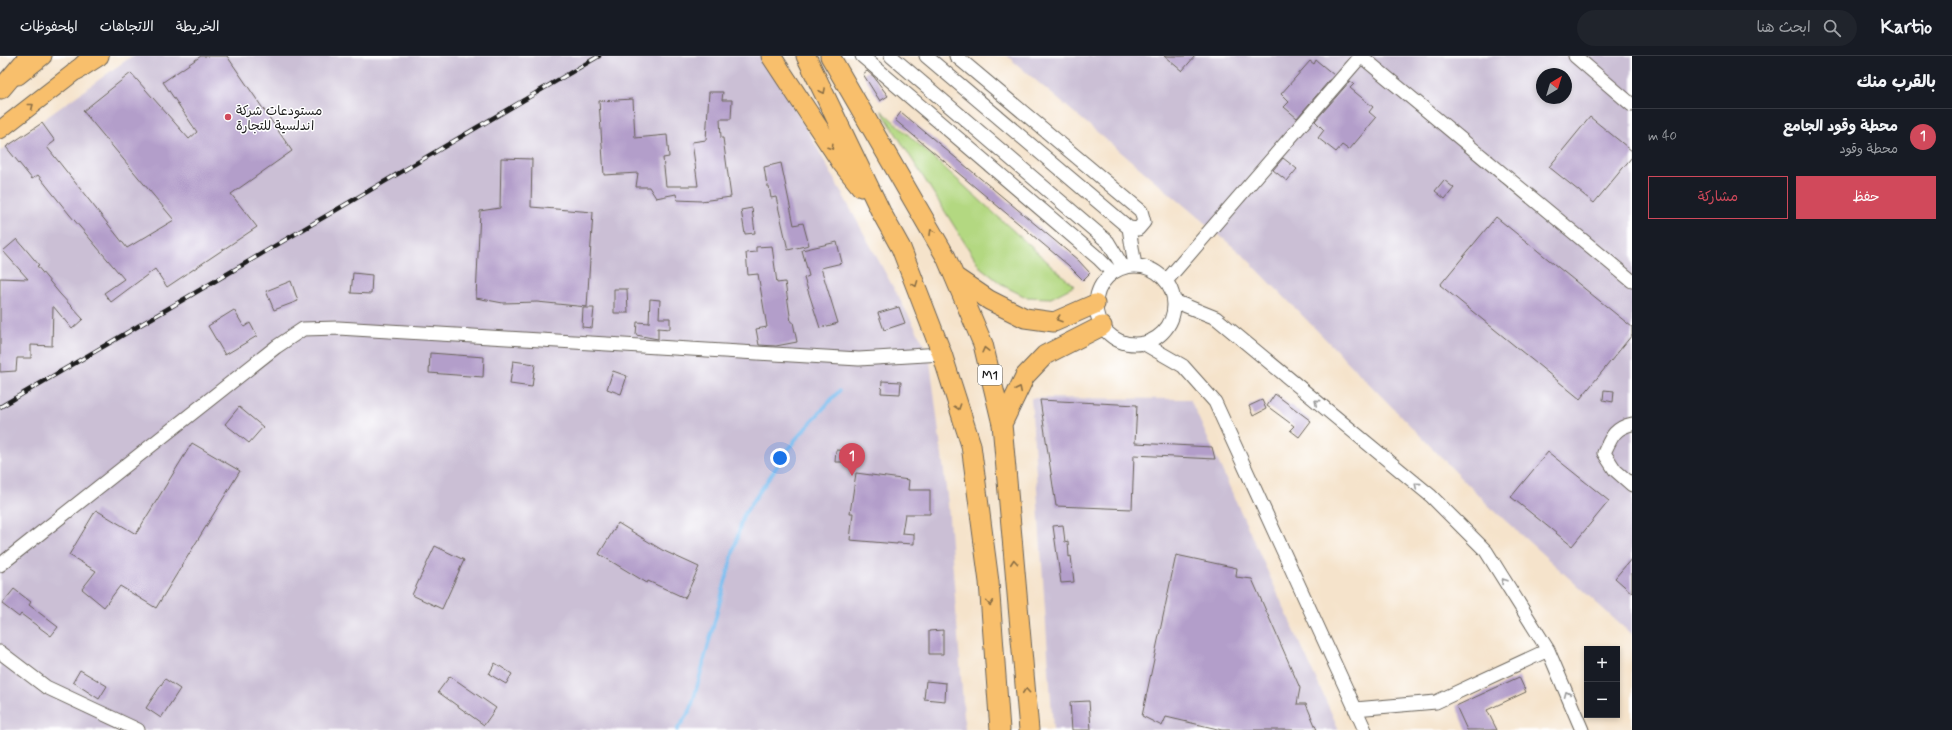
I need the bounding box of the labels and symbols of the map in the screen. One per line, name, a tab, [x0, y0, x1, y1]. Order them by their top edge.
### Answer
north arrow	[1536, 68, 1572, 104]
one-way arrow	[818, 87, 826, 94]
place label: مستودعات شركة اندلسية للتجارة	[236, 103, 322, 135]
one-way arrow	[26, 104, 33, 111]
marker: مستودعات شركة اندلسية للتجارة	[223, 112, 233, 122]
one-way arrow	[827, 143, 834, 150]
one-way arrow	[929, 229, 936, 236]
one-way arrow	[911, 281, 919, 288]
one-way arrow	[1056, 314, 1063, 323]
one-way arrow	[981, 347, 989, 353]
road number: M1	[978, 365, 1002, 385]
one-way arrow	[1014, 385, 1022, 393]
one-way arrow	[1315, 400, 1322, 407]
one-way arrow	[953, 403, 962, 410]
pin: 1	[839, 443, 865, 476]
your location	[770, 448, 790, 468]
one-way arrow	[1415, 483, 1422, 490]
one-way arrow	[1010, 559, 1019, 565]
one-way arrow	[1501, 578, 1509, 585]
one-way arrow	[986, 600, 995, 607]
one-way arrow	[1021, 688, 1030, 694]
one-way arrow	[1564, 691, 1572, 699]

